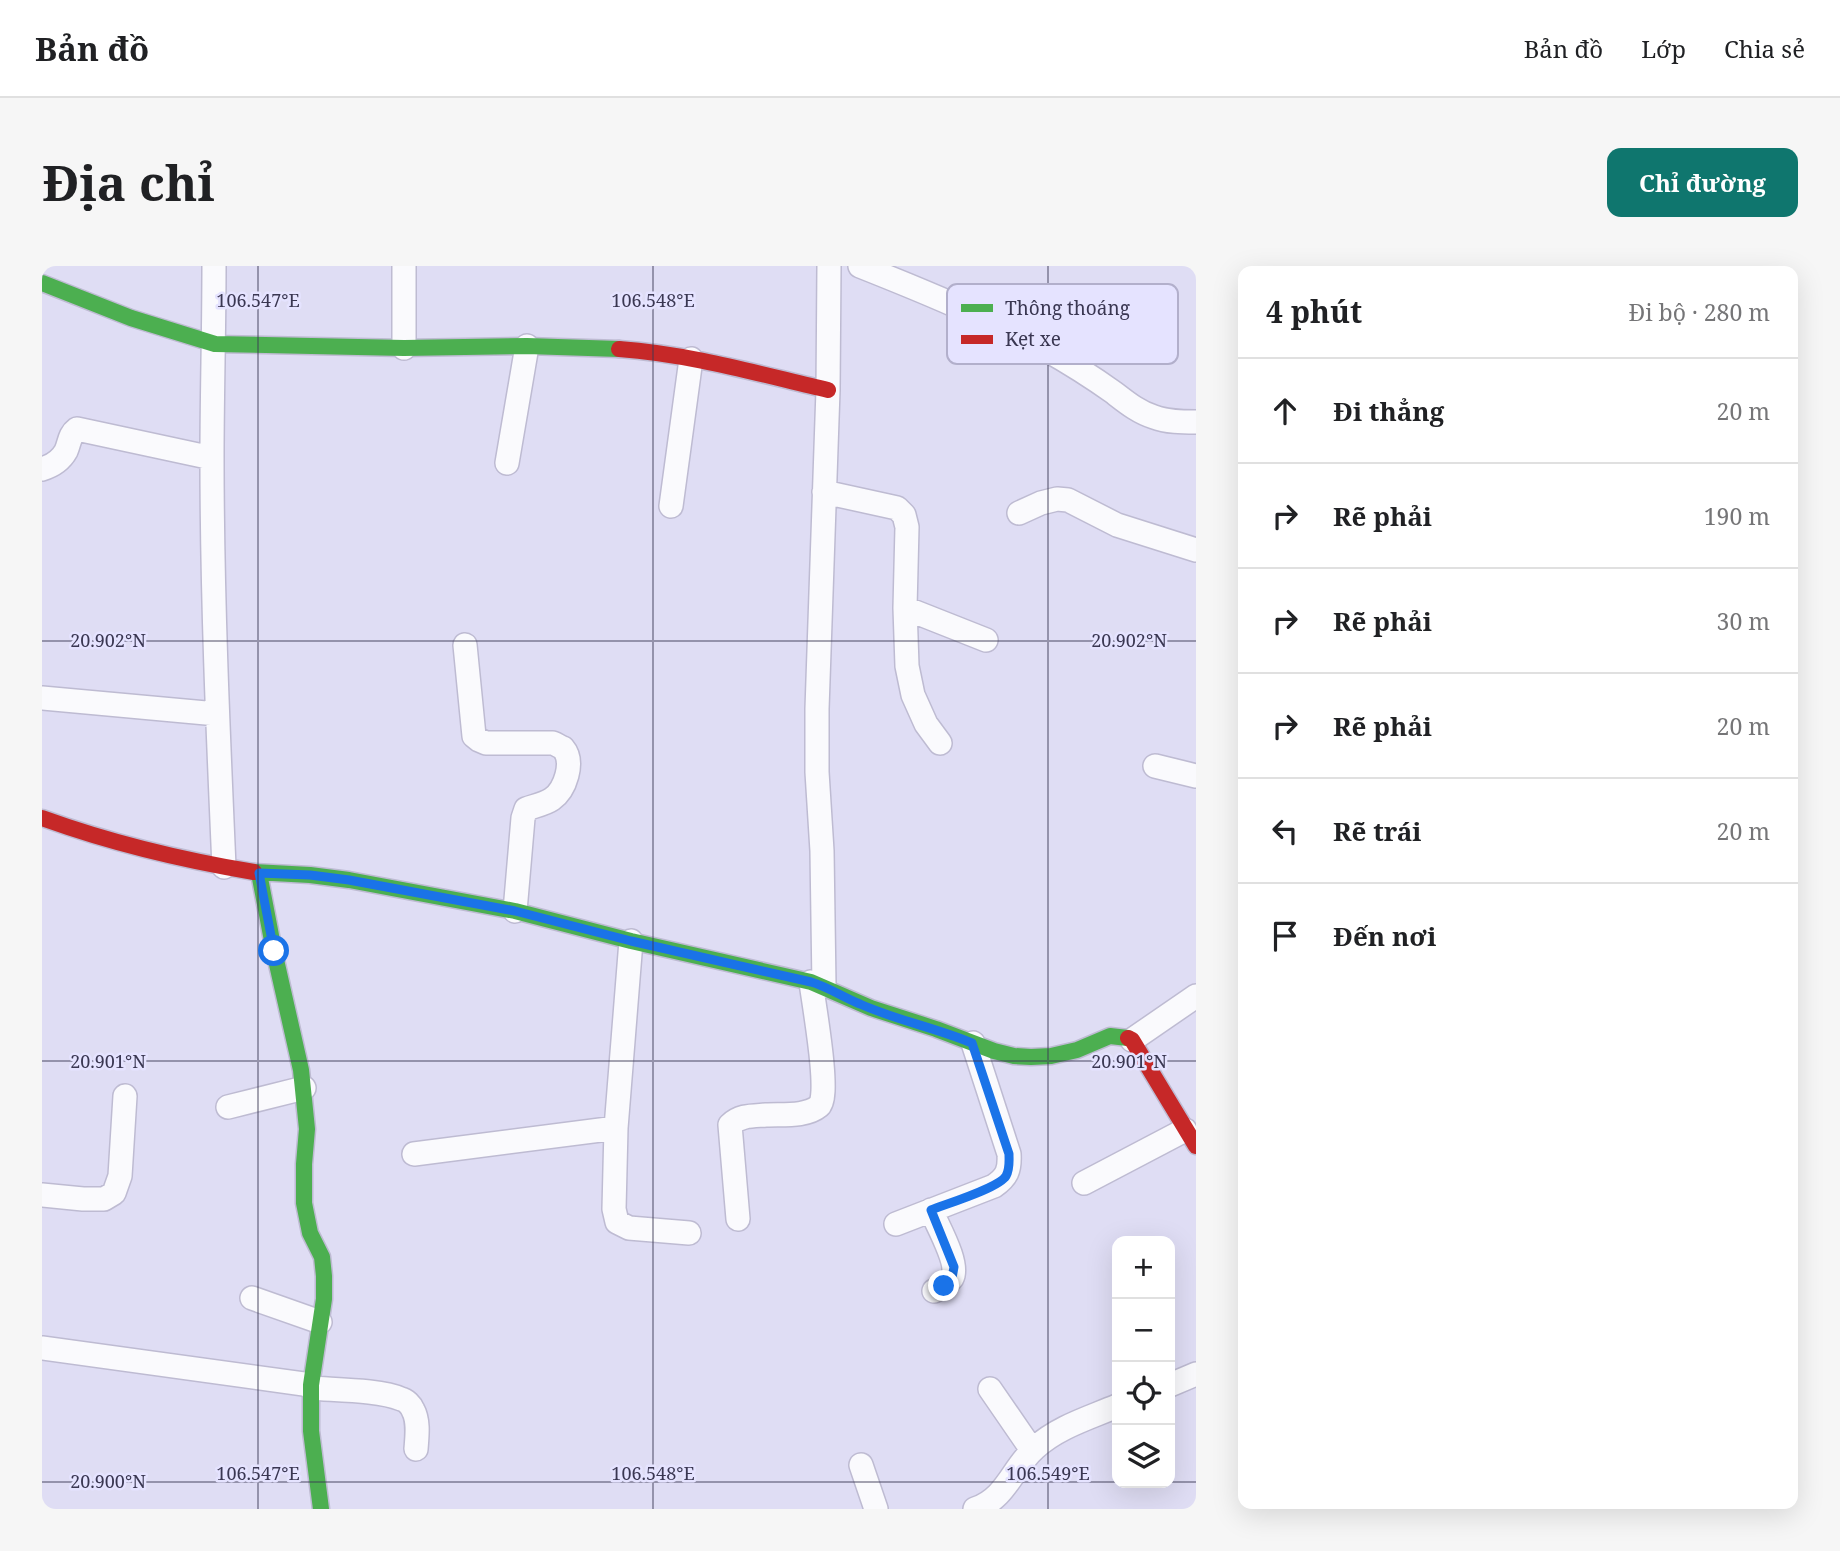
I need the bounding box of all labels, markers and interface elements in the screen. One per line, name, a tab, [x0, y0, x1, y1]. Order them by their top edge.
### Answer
text: Bản đồ	[35, 26, 149, 71]
text: Bản đồ	[1524, 32, 1603, 65]
text: Lớp	[1641, 32, 1686, 65]
text: Chia sẻ	[1724, 32, 1805, 65]
button: Chỉ đường	[1607, 148, 1798, 217]
text: Địa chỉ	[42, 149, 215, 215]
legend	[947, 284, 1178, 364]
text: 106.547°E	[216, 288, 300, 312]
text: 106.548°E	[611, 288, 695, 312]
text: 4 phút	[1266, 291, 1362, 332]
text: Thông thoáng	[1005, 295, 1130, 321]
text: Đi bộ · 280 m	[1629, 296, 1770, 328]
text: Kẹt xe	[1005, 326, 1061, 352]
icon: ahead	[1266, 392, 1304, 430]
text: Đi thẳng	[1333, 393, 1444, 429]
text: 20 m	[1717, 395, 1770, 427]
icon: right	[1266, 497, 1304, 535]
text: Rẽ phải	[1333, 498, 1432, 534]
text: 190 m	[1704, 500, 1770, 532]
icon: right	[1266, 602, 1304, 640]
text: Rẽ phải	[1333, 603, 1432, 639]
text: 30 m	[1717, 605, 1770, 637]
text: 20.902°N	[70, 628, 146, 652]
text: 20.902°N	[1091, 628, 1167, 652]
icon: right	[1266, 707, 1304, 745]
text: Rẽ phải	[1333, 708, 1432, 744]
text: 20 m	[1717, 710, 1770, 742]
icon: left	[1266, 812, 1304, 850]
text: Rẽ trái	[1333, 813, 1422, 849]
text: 20 m	[1717, 815, 1770, 847]
icon: arrive	[1266, 917, 1304, 955]
text: Đến nơi	[1333, 918, 1436, 954]
route start	[258, 935, 289, 966]
text: 20.901°N	[70, 1049, 146, 1073]
text: 20.901°N	[1091, 1049, 1167, 1073]
map controls	[1112, 1236, 1175, 1488]
button: +	[1112, 1236, 1175, 1299]
route end	[928, 1270, 959, 1301]
button: −	[1112, 1299, 1175, 1362]
button: locate	[1112, 1362, 1175, 1425]
button: layers	[1112, 1425, 1175, 1488]
text: 106.547°E	[216, 1461, 300, 1485]
text: 106.548°E	[611, 1461, 695, 1485]
text: 106.549°E	[1006, 1461, 1090, 1485]
text: 20.900°N	[70, 1469, 146, 1493]

